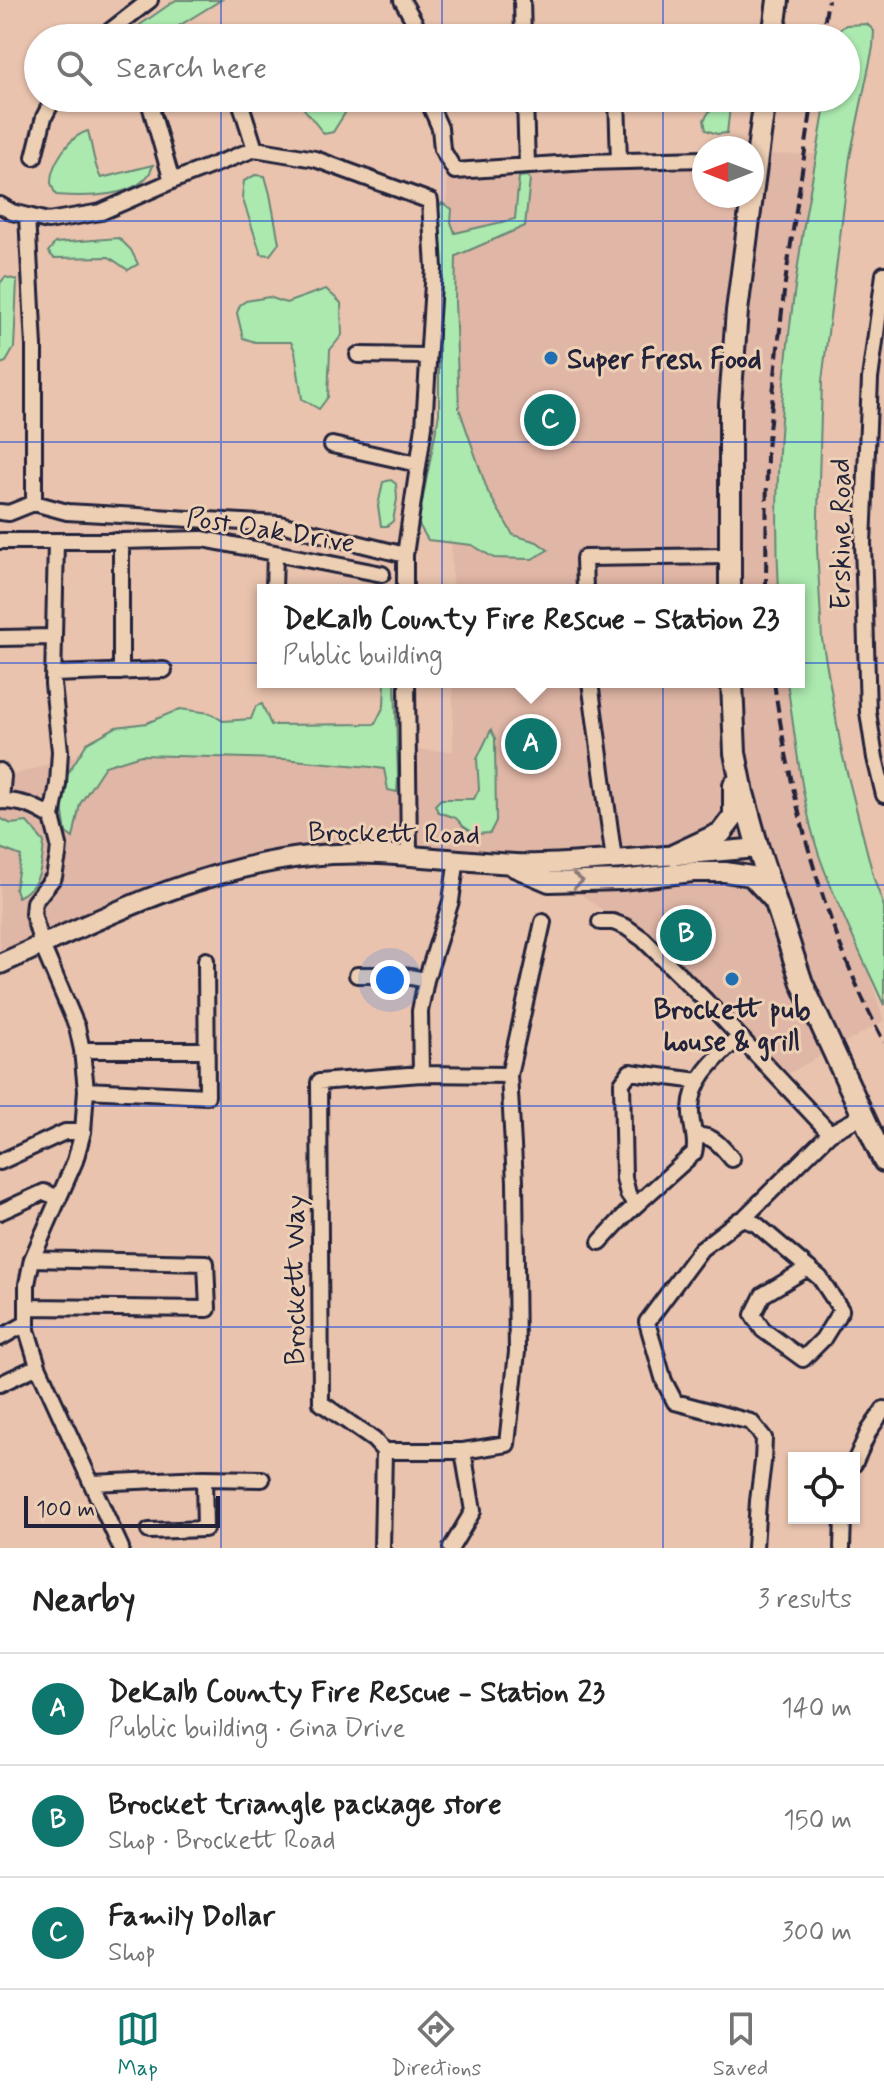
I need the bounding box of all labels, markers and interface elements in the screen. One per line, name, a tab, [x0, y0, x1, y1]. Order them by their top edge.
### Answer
search box	[24, 24, 860, 112]
icon: search	[52, 46, 96, 90]
text: Search here	[116, 49, 267, 88]
north arrow	[692, 136, 764, 208]
place label: Super Fresh Food	[567, 342, 762, 379]
marker: Super Fresh Food	[542, 349, 560, 367]
pin: C	[524, 390, 576, 450]
street label: Erskine Road	[824, 458, 861, 610]
street label: Post Oak Drive	[184, 500, 357, 563]
popup	[257, 584, 805, 688]
text: DeKalb County Fire Rescue - Station 23	[283, 600, 779, 639]
text: Public building	[283, 639, 443, 673]
pin: A	[505, 714, 557, 774]
street label: Brockett Road	[307, 814, 480, 855]
one-way arrow	[572, 873, 585, 890]
pin: B	[660, 905, 712, 965]
your location	[370, 960, 410, 1000]
marker: Brockett pub house & grill	[723, 970, 741, 988]
place label: Brockett pub house & grill	[653, 992, 811, 1062]
street label: Brockett Way	[278, 1195, 315, 1365]
map controls	[788, 1452, 860, 1524]
button: locate	[788, 1452, 860, 1524]
scale bar	[24, 1492, 220, 1528]
text: 100 m	[36, 1496, 95, 1524]
text: Nearby	[32, 1578, 136, 1623]
text: 3 results	[758, 1583, 852, 1617]
text: DeKalb County Fire Rescue - Station 23	[108, 1673, 605, 1712]
text: A	[49, 1692, 67, 1726]
text: 140 m	[781, 1692, 852, 1726]
text: Public building · Gina Drive	[108, 1712, 405, 1746]
text: Brocket triangle package store	[108, 1785, 502, 1824]
text: B	[50, 1804, 66, 1838]
text: 150 m	[783, 1804, 852, 1838]
text: Shop · Brockett Road	[108, 1824, 336, 1858]
text: Family Dollar	[108, 1897, 275, 1936]
text: C	[49, 1916, 67, 1950]
text: 300 m	[782, 1916, 852, 1950]
text: Shop	[108, 1936, 156, 1970]
tab: Map	[116, 2007, 160, 2083]
tab: Directions	[391, 2007, 481, 2083]
tab: Saved	[713, 2007, 768, 2083]

